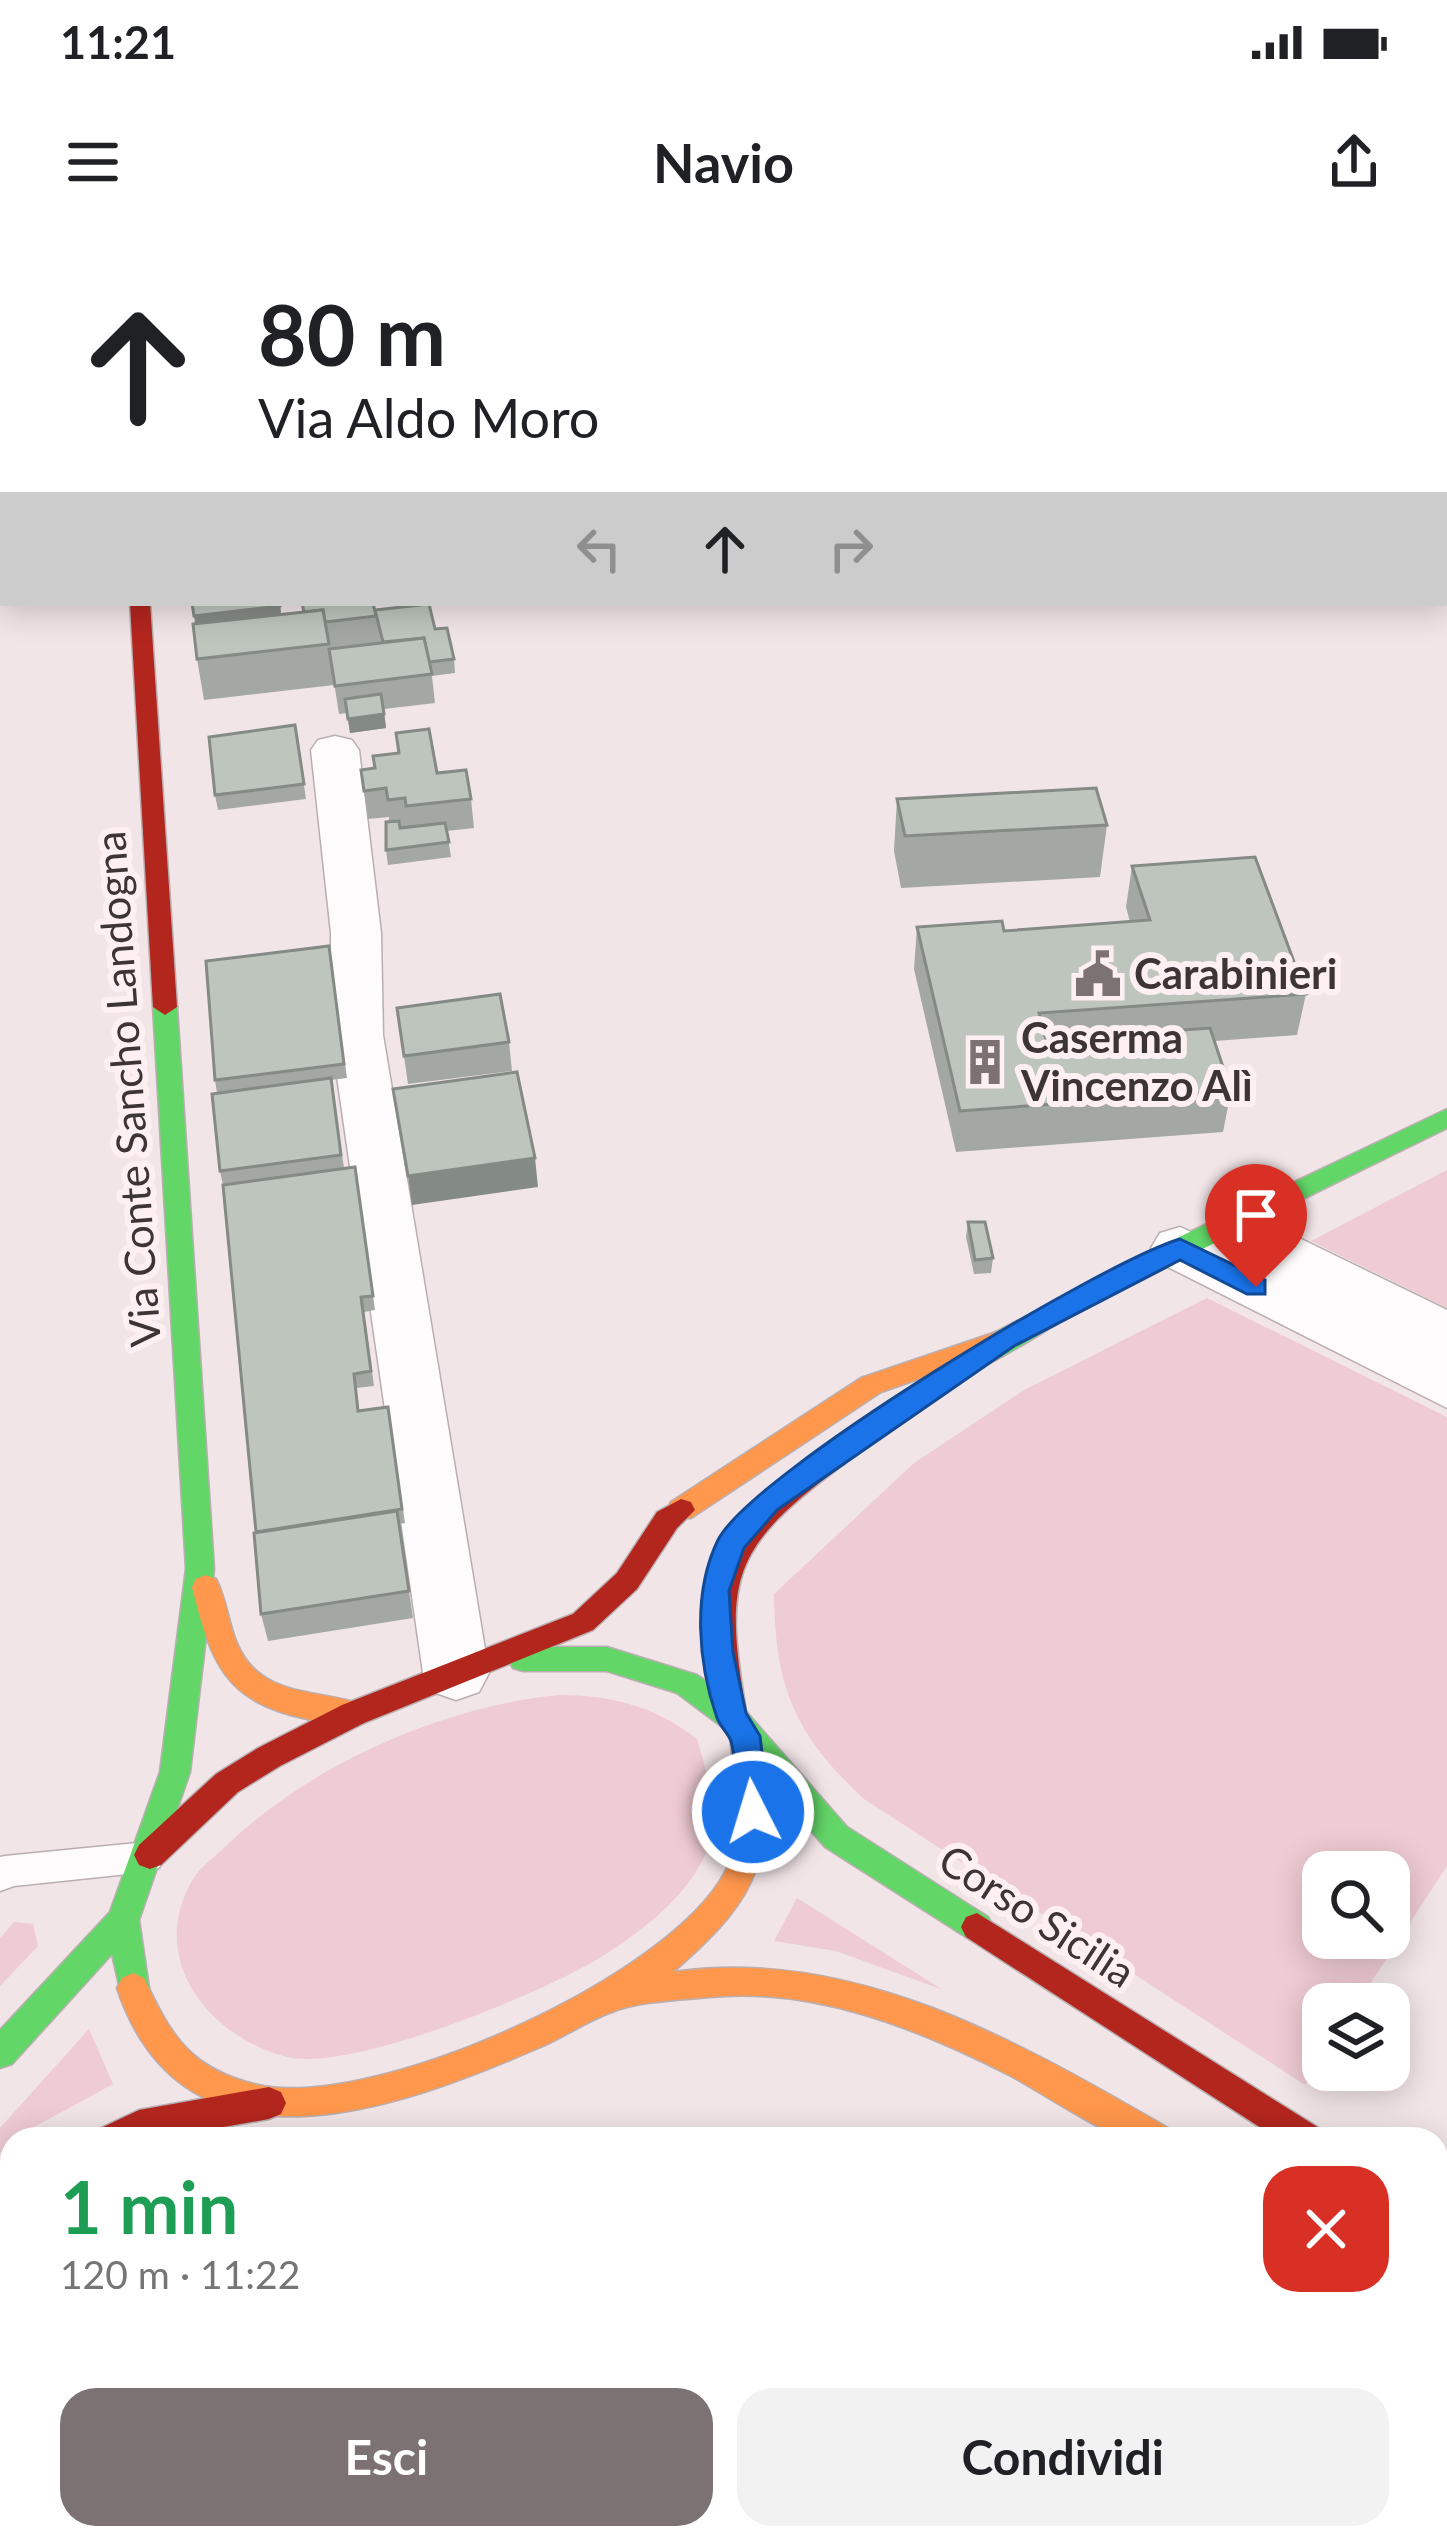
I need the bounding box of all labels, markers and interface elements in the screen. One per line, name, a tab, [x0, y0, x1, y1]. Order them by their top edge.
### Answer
text: 11:21	[60, 15, 176, 69]
icon: menu	[60, 129, 126, 195]
icon: share	[1321, 129, 1387, 195]
text: Navio	[653, 130, 794, 195]
text: 80 m	[258, 283, 446, 384]
icon: ahead	[60, 288, 216, 444]
text: Via Aldo Moro	[258, 385, 599, 450]
icon: left	[566, 516, 632, 582]
icon: ahead	[692, 516, 758, 582]
icon: right	[818, 516, 884, 582]
street label: Via Conte Sancho Landogna	[84, 830, 170, 1349]
place label: Carabinieri	[1134, 948, 1337, 998]
public building icon: Carabinieri	[1073, 949, 1123, 999]
place label: Caserma Vincenzo Alì	[1020, 1012, 1253, 1110]
building icon: Caserma Vincenzo Alì	[960, 1037, 1010, 1087]
pin	[1205, 1164, 1307, 1287]
icon: arrive	[1223, 1182, 1289, 1248]
position arrow	[690, 1749, 816, 1875]
street label: Corso Sicilia	[930, 1833, 1145, 1997]
map controls	[1302, 1851, 1410, 2091]
button: search	[1302, 1851, 1410, 1959]
button: layers	[1302, 1983, 1410, 2091]
text: 1 min	[60, 2163, 238, 2249]
button: close	[1263, 2166, 1389, 2292]
text: 120 m · 11:22	[60, 2251, 300, 2297]
button: Esci	[60, 2388, 713, 2526]
button: Condividi	[737, 2388, 1389, 2526]

